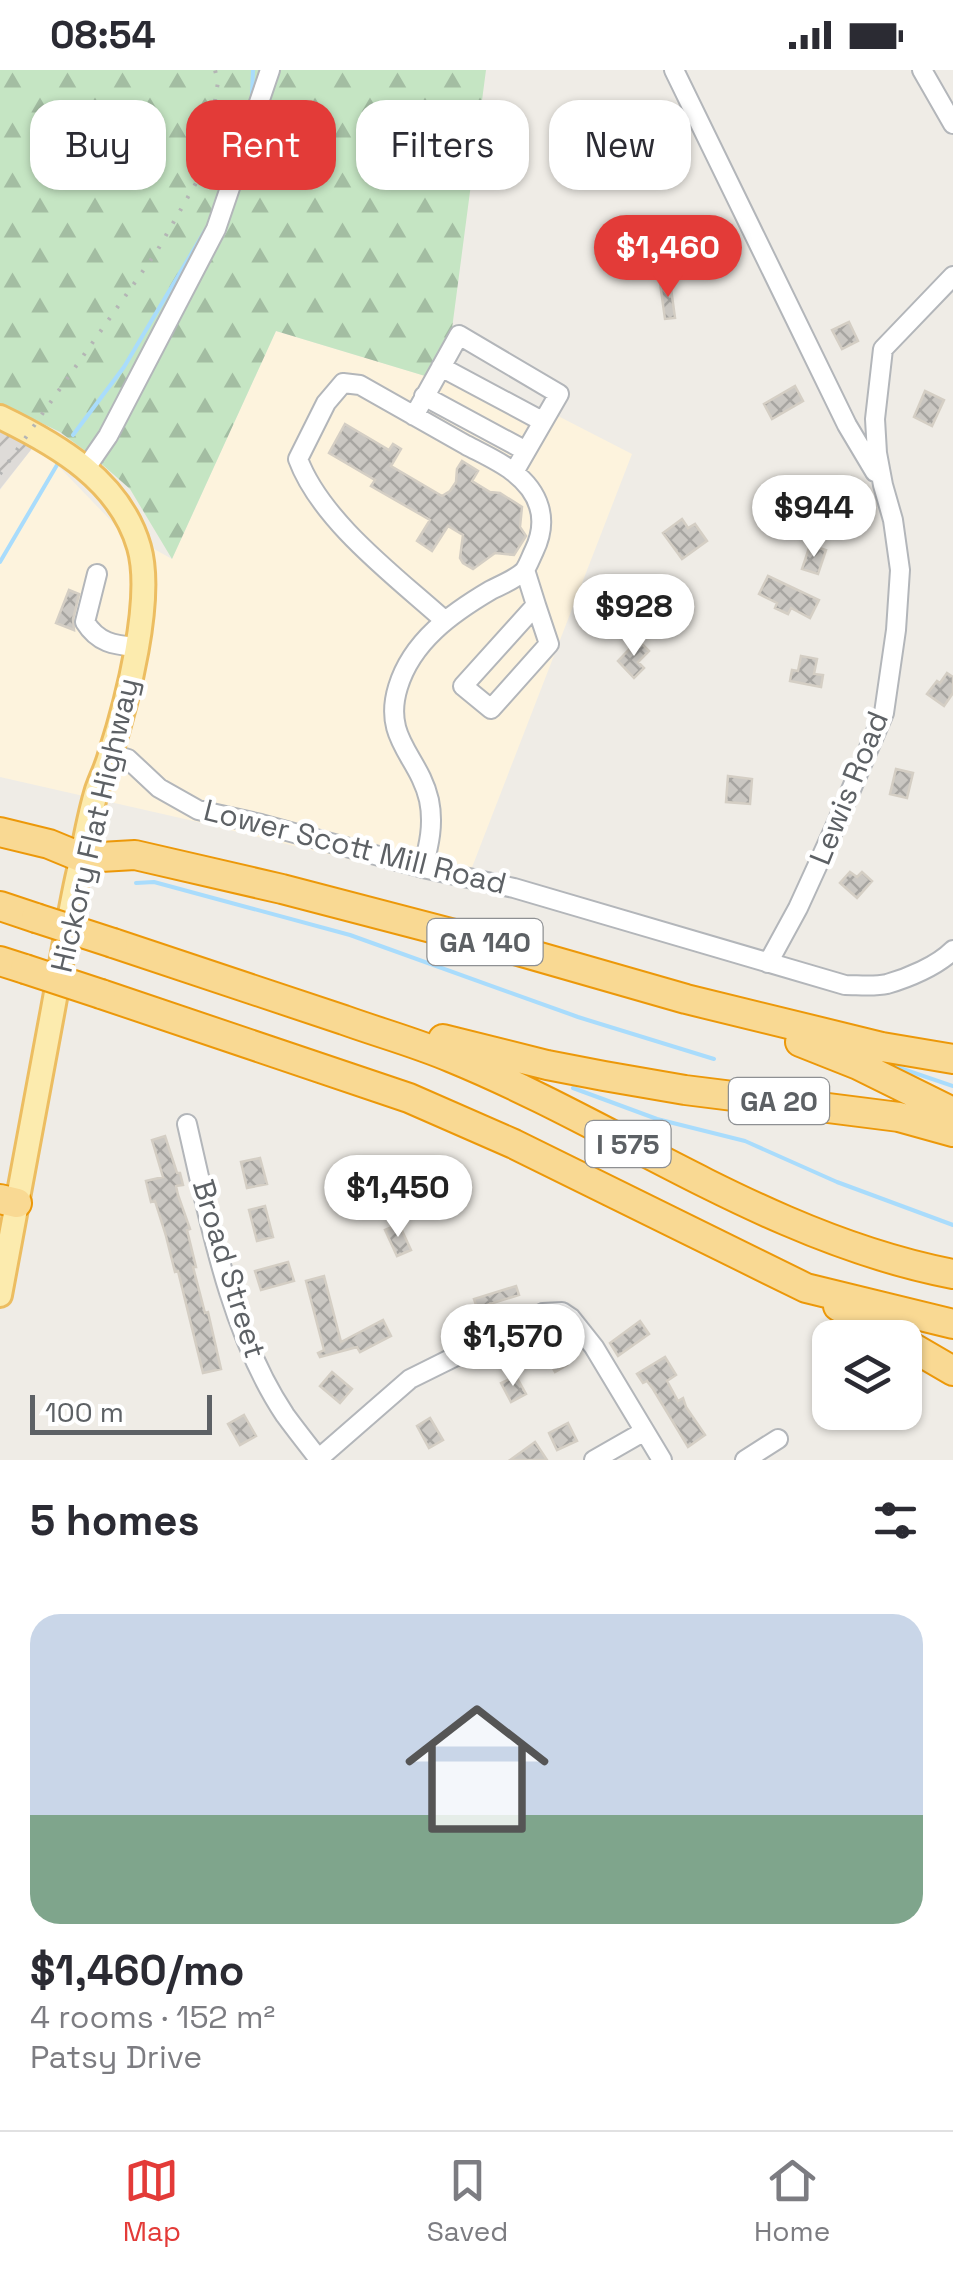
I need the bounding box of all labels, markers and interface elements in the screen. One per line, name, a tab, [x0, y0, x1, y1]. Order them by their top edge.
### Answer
text: 08:54	[50, 11, 156, 59]
chip: Buy	[30, 100, 166, 190]
chip: Rent	[186, 100, 336, 190]
chip: Filters	[356, 100, 529, 190]
chip: New	[549, 100, 691, 190]
pin: $1,460	[587, 215, 749, 300]
text: $1,460	[616, 227, 720, 267]
pin: $944	[755, 475, 873, 560]
text: $944	[774, 487, 854, 527]
pin: $928	[575, 574, 693, 659]
text: $928	[595, 586, 673, 626]
street label: Hickory Flat Highway	[42, 674, 147, 976]
street label: Lewis Road	[800, 705, 897, 870]
street label: Lower Scott Mill Road	[200, 790, 510, 903]
road number: GA 140	[428, 919, 542, 965]
road number: GA 20	[729, 1078, 829, 1124]
road number: I 575	[586, 1121, 670, 1167]
pin: $1,450	[317, 1155, 479, 1240]
text: $1,450	[346, 1167, 450, 1207]
street label: Broad Street	[184, 1175, 275, 1363]
pin: $1,570	[432, 1304, 594, 1389]
text: $1,570	[463, 1316, 563, 1356]
map controls	[812, 1320, 922, 1430]
button: layers	[812, 1320, 922, 1430]
scale bar	[30, 1390, 212, 1434]
text: 100 m	[45, 1394, 124, 1430]
icon: filters	[868, 1493, 923, 1548]
text: 5 homes	[30, 1494, 200, 1547]
icon: home	[387, 1679, 567, 1859]
text: $1,460/mo	[30, 1944, 245, 1997]
text: 4 rooms · 152 m²	[30, 1997, 275, 2037]
text: Patsy Drive	[30, 2037, 202, 2077]
tab: Map	[123, 2153, 181, 2249]
tab: Saved	[427, 2153, 508, 2249]
tab: Home	[754, 2153, 830, 2249]

